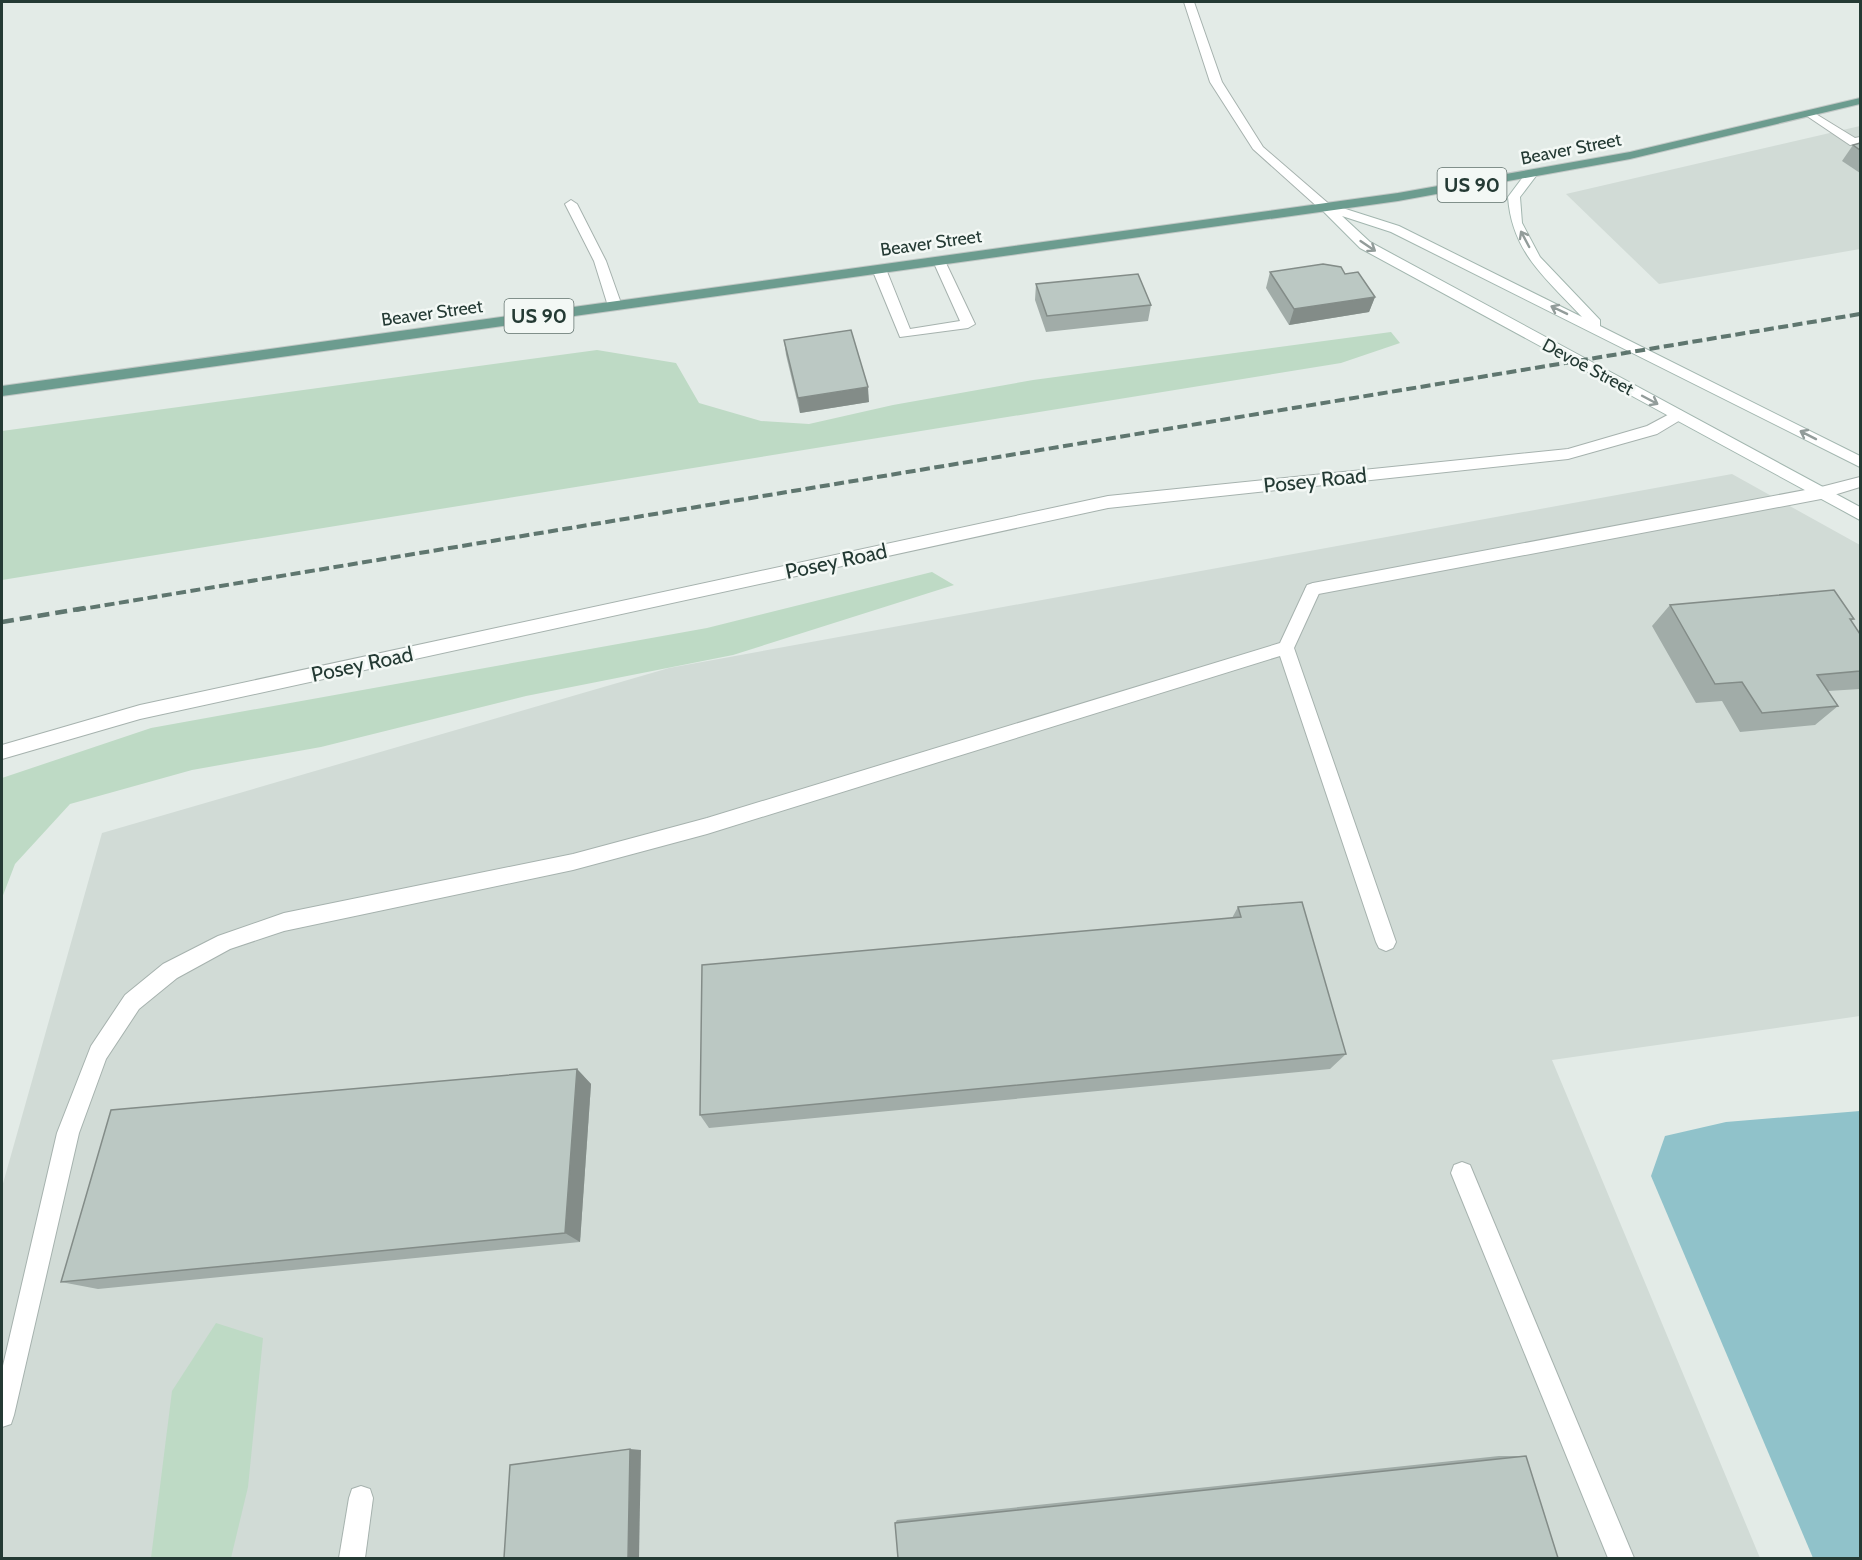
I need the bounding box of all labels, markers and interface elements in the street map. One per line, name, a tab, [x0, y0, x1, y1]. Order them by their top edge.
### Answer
street label: Beaver Street	[1519, 128, 1623, 170]
road number: US 90	[1438, 168, 1506, 202]
street label: Beaver Street	[879, 225, 983, 261]
one-way arrow	[1518, 230, 1530, 248]
one-way arrow	[1360, 240, 1376, 252]
street label: Beaver Street	[380, 295, 484, 331]
road number: US 90	[504, 299, 574, 333]
one-way arrow	[1551, 304, 1568, 316]
street label: Devoe Street	[1539, 334, 1637, 400]
one-way arrow	[1640, 395, 1658, 406]
one-way arrow	[1800, 429, 1818, 440]
street label: Posey Road	[1262, 462, 1368, 498]
street label: Posey Road	[783, 538, 889, 584]
street label: Posey Road	[309, 641, 415, 687]

